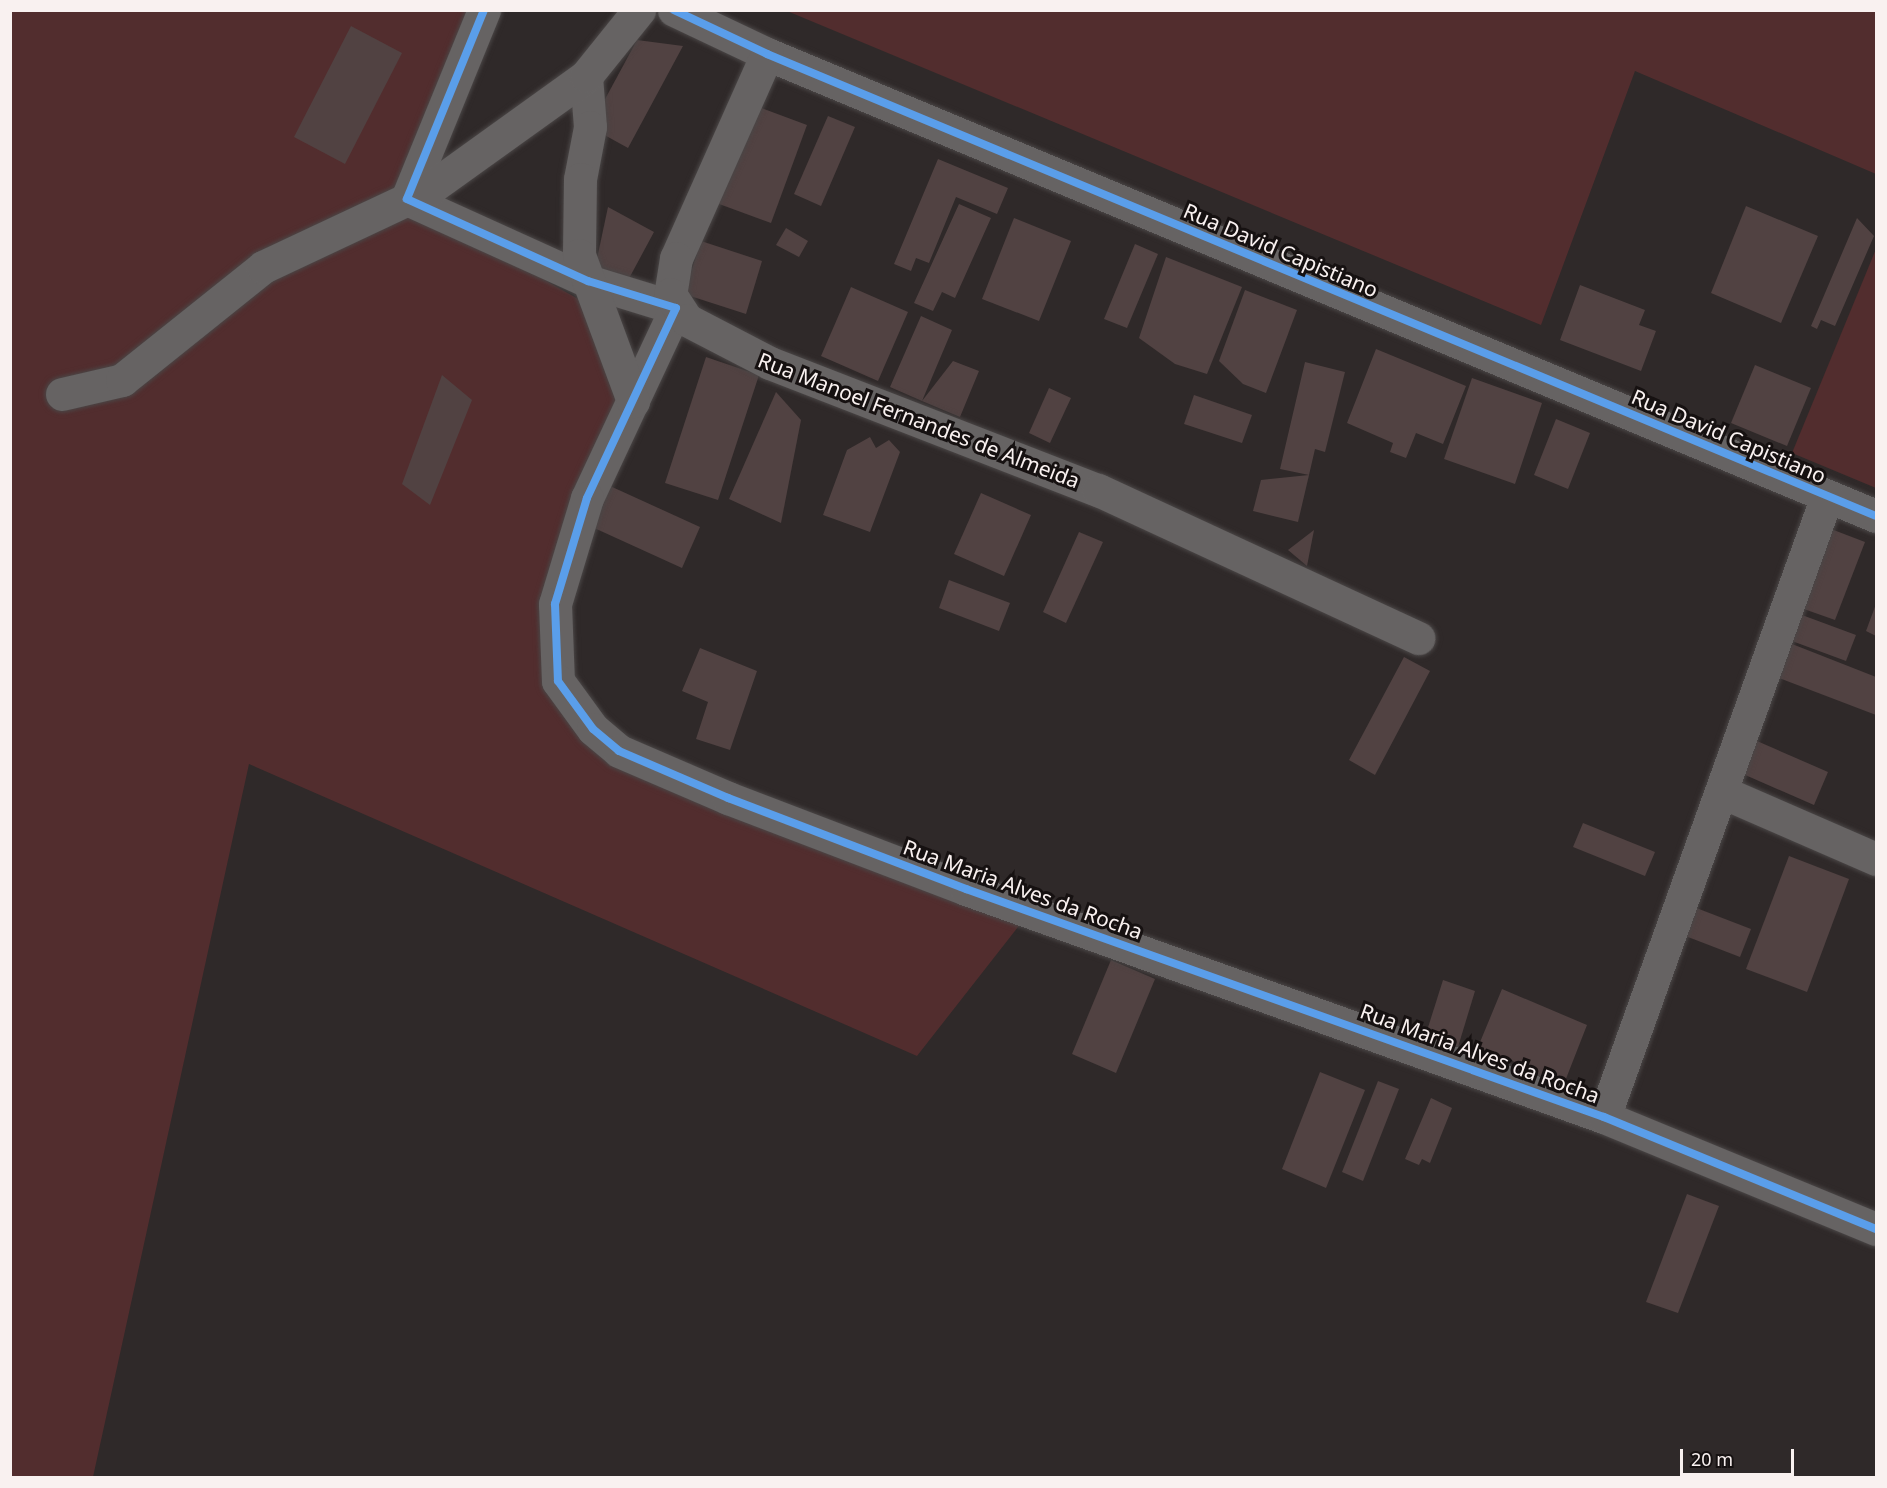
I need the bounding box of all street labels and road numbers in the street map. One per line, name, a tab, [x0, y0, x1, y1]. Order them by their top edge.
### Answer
street label: Rua David Capistiano	[1180, 198, 1382, 302]
street label: Rua Manoel Fernandes de Almeida	[755, 347, 1083, 493]
street label: Rua David Capistiano	[1628, 384, 1830, 488]
street label: Rua Maria Alves da Rocha	[900, 834, 1146, 944]
street label: Rua Maria Alves da Rocha	[1357, 998, 1603, 1108]

